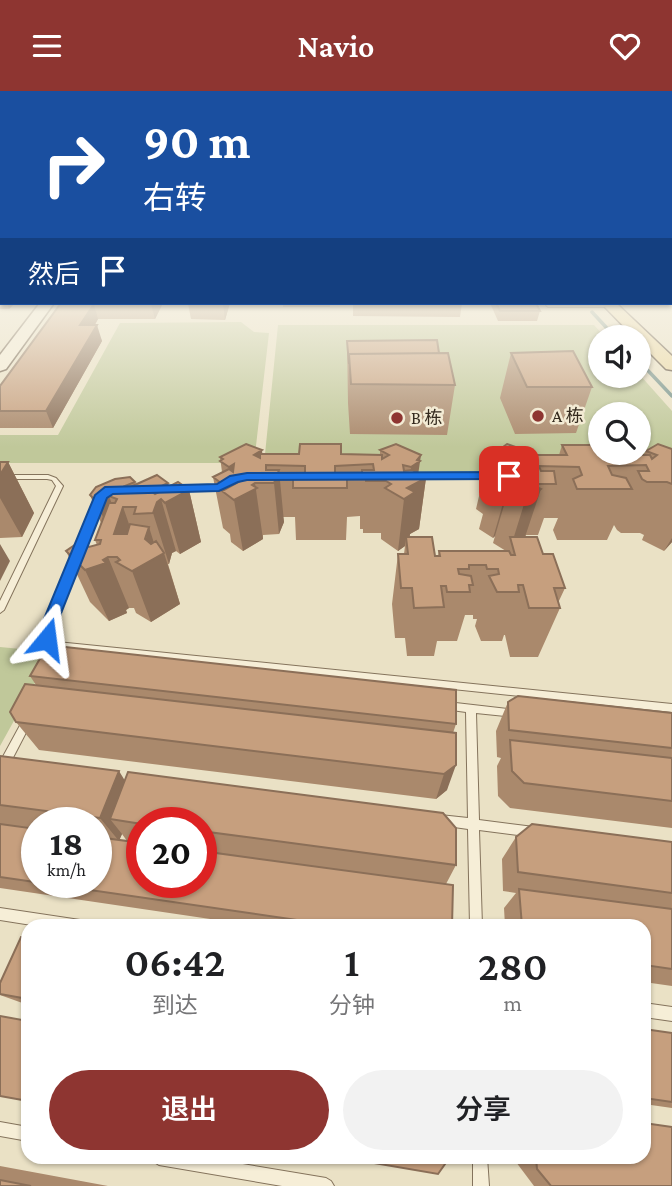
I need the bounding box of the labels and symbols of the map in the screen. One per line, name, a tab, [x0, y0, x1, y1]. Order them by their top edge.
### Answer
place label: A 栋	[552, 406, 584, 426]
place label: B 栋	[411, 408, 442, 428]
marker: A 栋	[530, 408, 546, 424]
marker: B 栋	[389, 410, 405, 426]
pin	[479, 446, 539, 506]
position arrow	[10.0, 602, 84.0, 676]
speed limit sign: 20	[126, 807, 217, 898]

